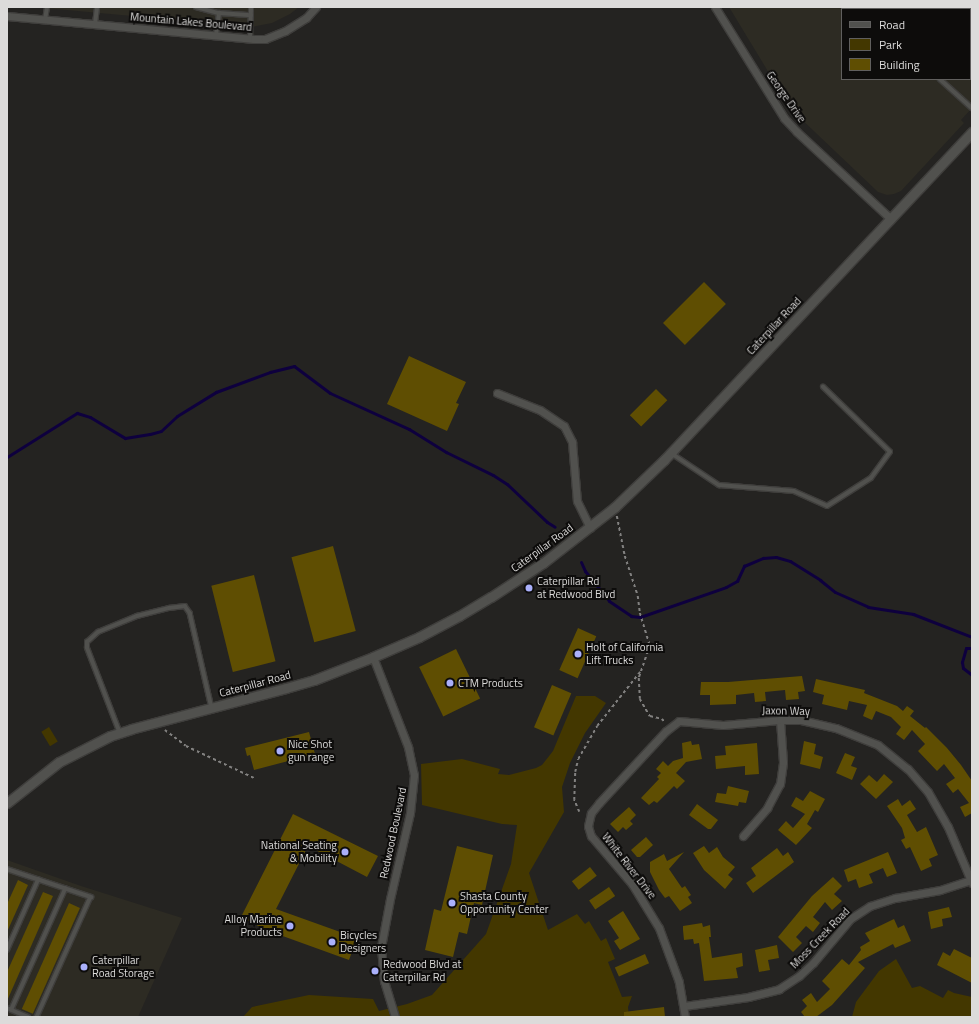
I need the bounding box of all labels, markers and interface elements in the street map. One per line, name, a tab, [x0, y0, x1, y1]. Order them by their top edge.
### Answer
legend	[841, 8, 971, 80]
street label: Mountain Lakes Boulevard	[129, 10, 253, 34]
text: Road	[879, 15, 905, 34]
text: Park	[879, 35, 902, 54]
text: Building	[879, 55, 920, 74]
street label: George Drive	[764, 69, 808, 125]
street label: Caterpillar Road	[744, 295, 804, 357]
street label: Caterpillar Road	[508, 521, 576, 575]
place label: Caterpillar Rd at Redwood Blvd	[537, 575, 615, 601]
marker: Caterpillar Rd at Redwood Blvd	[524, 583, 534, 593]
place label: Holt of California Lift Trucks	[586, 641, 663, 667]
marker: Holt of California Lift Trucks	[573, 649, 583, 659]
street label: Caterpillar Road	[218, 668, 292, 700]
place label: CTM Products	[458, 676, 523, 690]
marker: CTM Products	[445, 678, 455, 688]
street label: Jaxon Way	[762, 704, 810, 718]
place label: Nice Shot gun range	[288, 738, 334, 764]
marker: Nice Shot gun range	[275, 746, 285, 756]
street label: Redwood Boulevard	[377, 786, 409, 880]
street label: White River Drive	[599, 830, 659, 902]
place label: National Seating & Mobility	[261, 839, 337, 865]
marker: National Seating & Mobility	[340, 847, 350, 857]
place label: Shasta County Opportunity Center	[460, 890, 549, 916]
marker: Shasta County Opportunity Center	[447, 898, 457, 908]
street label: Moss Creek Road	[788, 905, 852, 971]
place label: Alloy Marine Products	[225, 913, 282, 939]
marker: Alloy Marine Products	[285, 921, 295, 931]
place label: Bicycles Designers	[340, 929, 386, 955]
marker: Bicycles Designers	[327, 937, 337, 947]
place label: Caterpillar Road Storage	[92, 954, 154, 980]
place label: Redwood Blvd at Caterpillar Rd	[383, 958, 461, 984]
marker: Caterpillar Road Storage	[79, 962, 89, 972]
marker: Redwood Blvd at Caterpillar Rd	[370, 966, 380, 976]

